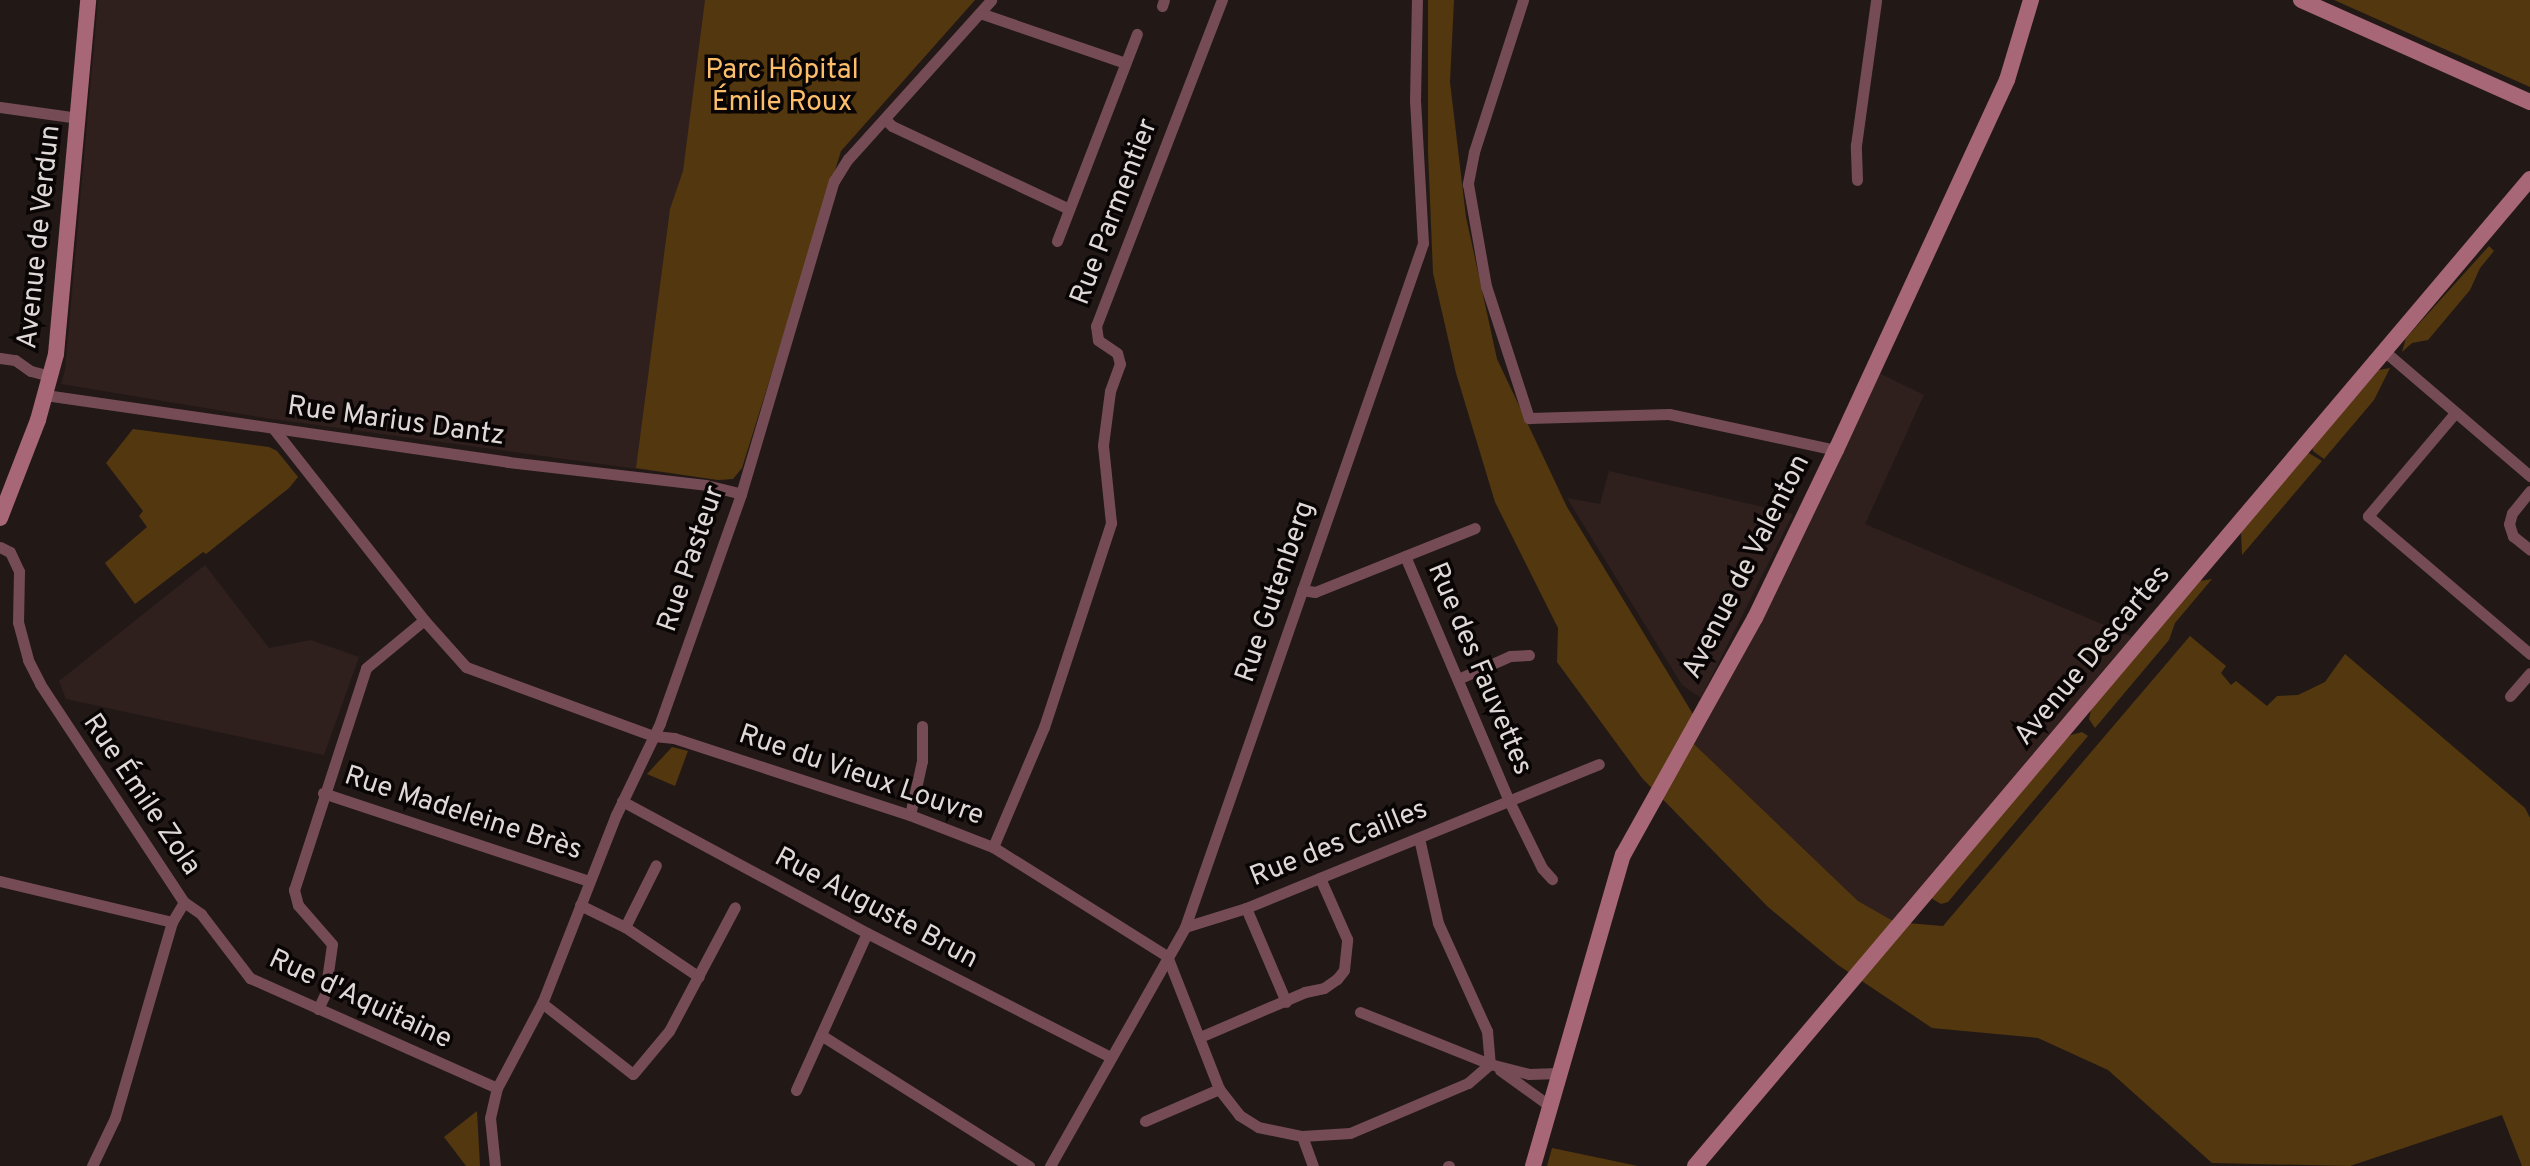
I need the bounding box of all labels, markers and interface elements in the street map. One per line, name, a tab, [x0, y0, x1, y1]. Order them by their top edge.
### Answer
park label: Parc Hôpital Émile Roux	[705, 54, 859, 120]
street label: Rue Parmentier	[1064, 114, 1166, 310]
street label: Avenue de Verdun	[11, 123, 69, 351]
street label: Rue Marius Dantz	[285, 390, 507, 454]
street label: Avenue de Valenton	[1676, 449, 1818, 685]
street label: Rue Pasteur	[651, 482, 733, 636]
street label: Rue Gutenberg	[1229, 497, 1323, 687]
street label: Rue des Fauvettes	[1419, 558, 1539, 780]
street label: Avenue Descartes	[2008, 559, 2178, 753]
street label: Rue Émile Zola	[75, 708, 207, 882]
street label: Rue du Vieux Louvre	[733, 718, 989, 834]
street label: Rue Madeleine Brès	[340, 760, 586, 868]
street label: Rue des Cailles	[1245, 793, 1433, 895]
street label: Rue Auguste Brun	[768, 841, 984, 977]
street label: Rue d'Aquitaine	[263, 943, 457, 1057]

